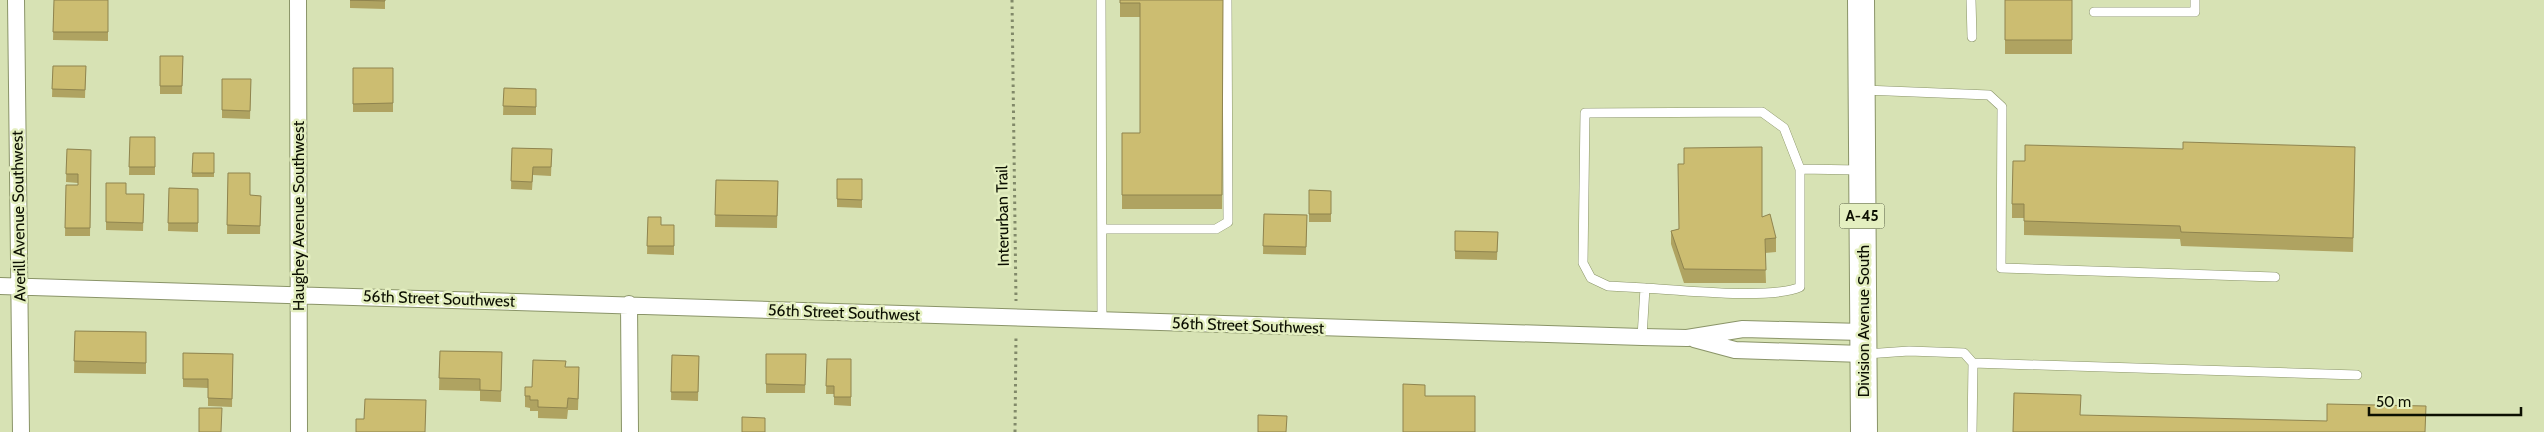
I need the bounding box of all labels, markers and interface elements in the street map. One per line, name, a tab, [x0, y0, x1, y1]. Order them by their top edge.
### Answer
street label: Haughey Avenue Southwest	[289, 120, 308, 311]
street label: Averill Avenue Southwest	[7, 130, 29, 302]
street label: Interurban Trail	[992, 165, 1013, 267]
road number: A-45	[1840, 204, 1884, 228]
street label: Division Avenue South	[1854, 245, 1873, 397]
street label: 56th Street Southwest	[363, 286, 516, 311]
street label: 56th Street Southwest	[768, 300, 921, 325]
street label: 56th Street Southwest	[1172, 313, 1325, 338]
scale bar	[2369, 384, 2522, 416]
text: 50 m	[2376, 393, 2411, 411]

